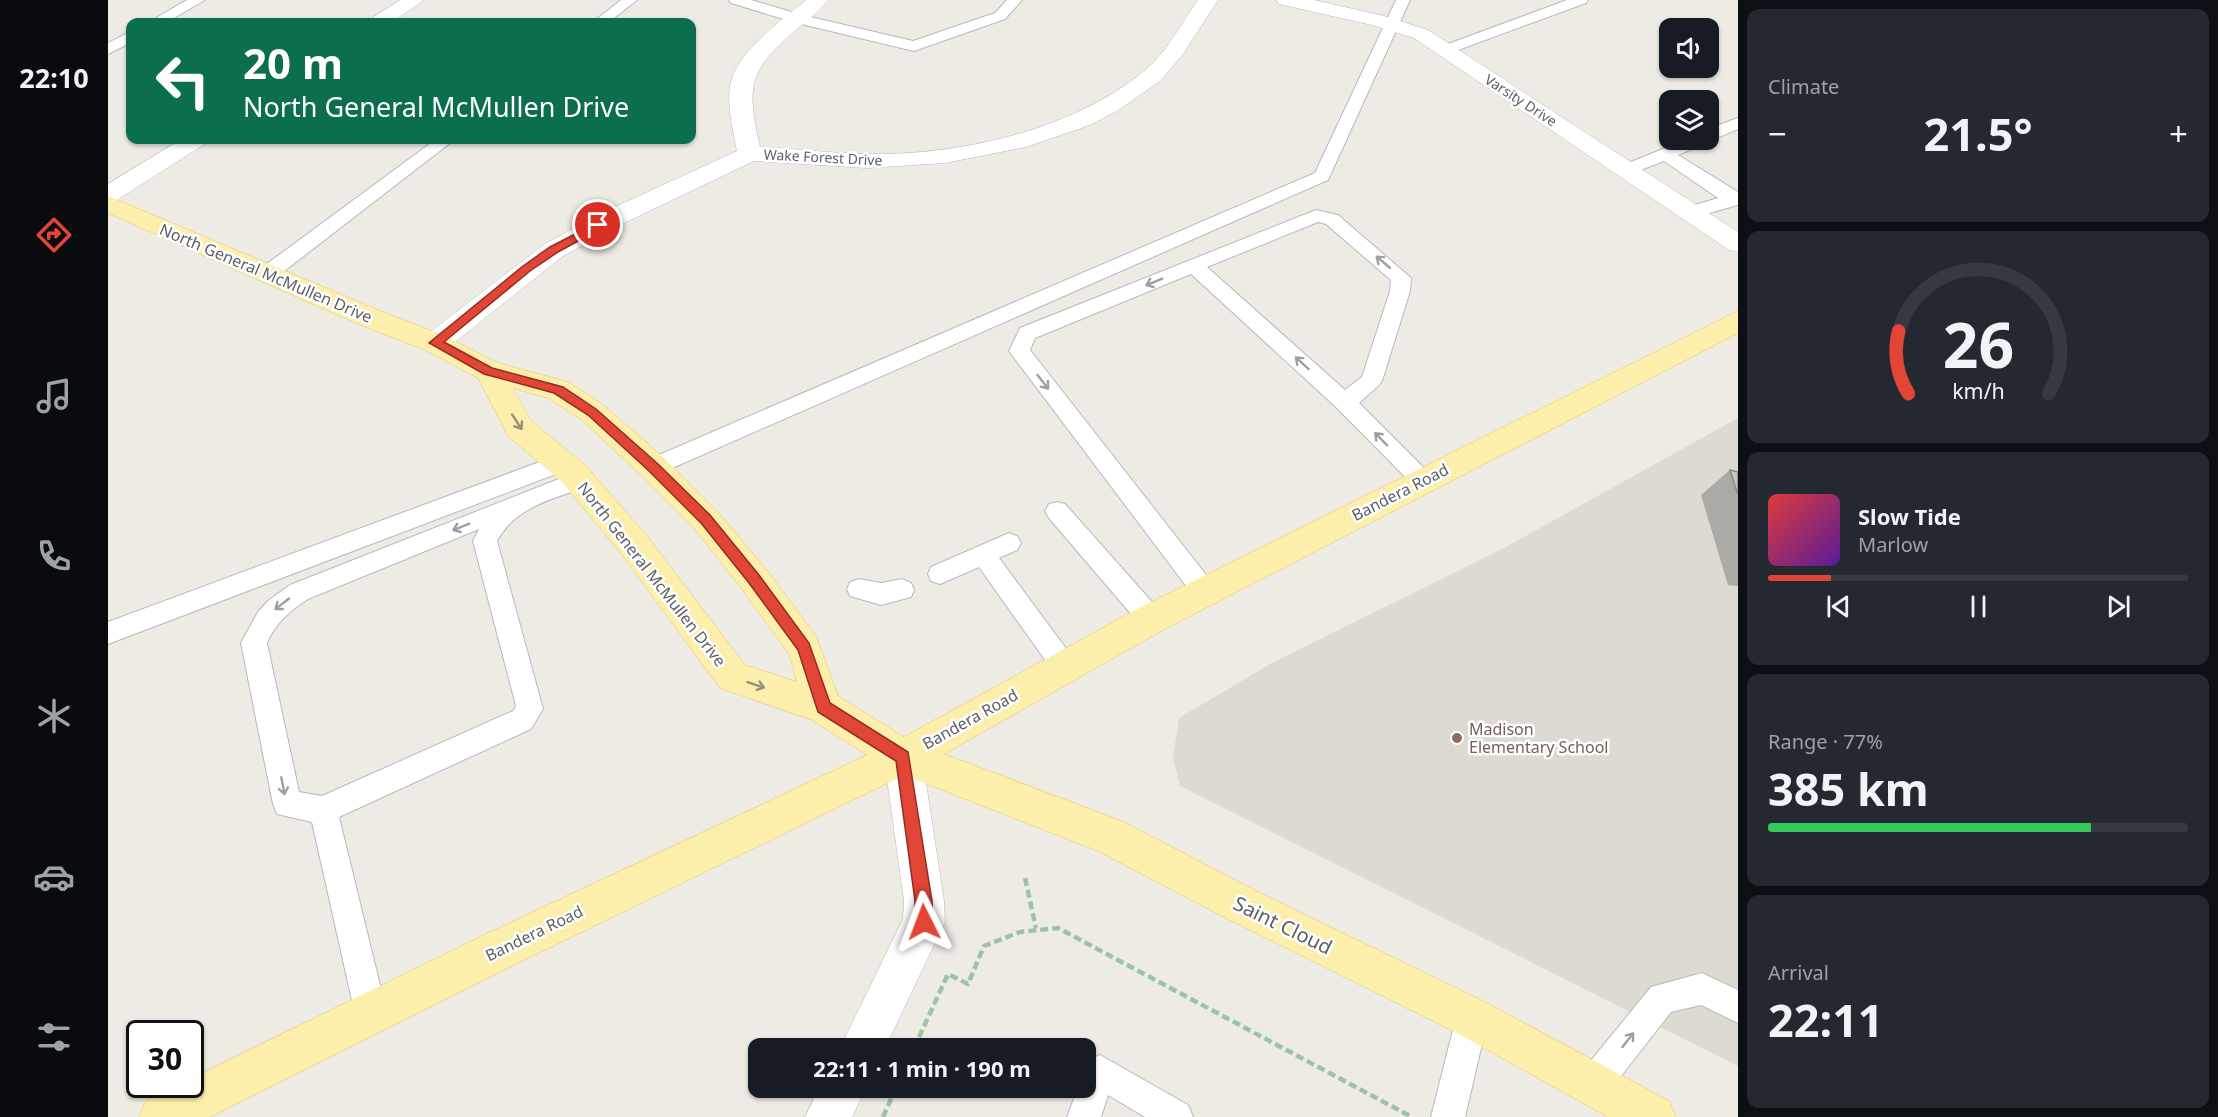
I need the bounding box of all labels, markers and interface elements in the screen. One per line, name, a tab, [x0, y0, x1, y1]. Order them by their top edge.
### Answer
map controls	[1659, 18, 1719, 150]
button: sound	[1659, 18, 1719, 78]
text: 20 m	[243, 34, 343, 91]
icon: left	[144, 42, 222, 120]
text: 22:10	[19, 59, 89, 96]
street label: Varsity Drive	[1481, 70, 1561, 130]
text: Climate	[1768, 73, 1839, 100]
text: North General McMullen Drive	[243, 88, 629, 125]
button: layers	[1659, 90, 1719, 150]
text: 21.5°	[1924, 103, 2032, 164]
text: −	[1768, 111, 1787, 156]
text: +	[2169, 111, 2188, 156]
street label: Wake Forest Drive	[763, 144, 883, 170]
pin	[572, 199, 623, 250]
icon: arrive	[581, 208, 614, 241]
icon: directions	[33, 214, 75, 256]
street label: North General McMullen Drive	[156, 218, 376, 328]
one-way arrow	[1375, 256, 1391, 269]
one-way arrow	[1145, 277, 1163, 288]
text: 26	[1942, 301, 2014, 386]
one-way arrow	[1295, 356, 1310, 370]
one-way arrow	[1036, 374, 1049, 390]
icon: music	[33, 375, 75, 417]
text: km/h	[1952, 376, 2004, 405]
one-way arrow	[512, 413, 524, 430]
one-way arrow	[1374, 431, 1388, 446]
street label: Bandera Road	[1348, 458, 1452, 526]
street label: North General McMullen Drive	[573, 477, 731, 671]
text: Slow Tide	[1858, 501, 1961, 531]
one-way arrow	[452, 522, 470, 533]
text: Marlow	[1858, 531, 1928, 558]
icon: phone	[33, 535, 75, 577]
icon: previous	[1822, 590, 1855, 623]
icon: pause	[1962, 590, 1995, 623]
icon: next	[2102, 590, 2135, 623]
one-way arrow	[275, 597, 291, 610]
one-way arrow	[746, 680, 765, 691]
street label: Bandera Road	[918, 684, 1022, 754]
icon: climate	[33, 695, 75, 737]
place label: Madison Elementary School	[1469, 718, 1608, 758]
text: Range · 77%	[1768, 728, 1883, 755]
marker: Madison Elementary School	[1450, 731, 1464, 745]
text: 385 km	[1768, 758, 1929, 819]
one-way arrow	[278, 775, 289, 795]
icon: car	[33, 856, 75, 898]
street label: Saint Cloud	[1229, 889, 1337, 961]
position arrow	[892, 890, 956, 954]
street label: Bandera Road	[482, 900, 586, 966]
text: Arrival	[1768, 959, 1829, 986]
text: 22:11	[1768, 989, 1884, 1050]
icon: filters	[33, 1016, 75, 1058]
speed limit sign: 30	[126, 1020, 204, 1098]
one-way arrow	[1622, 1032, 1635, 1048]
text: 22:11 · 1 min · 190 m	[813, 1053, 1031, 1083]

